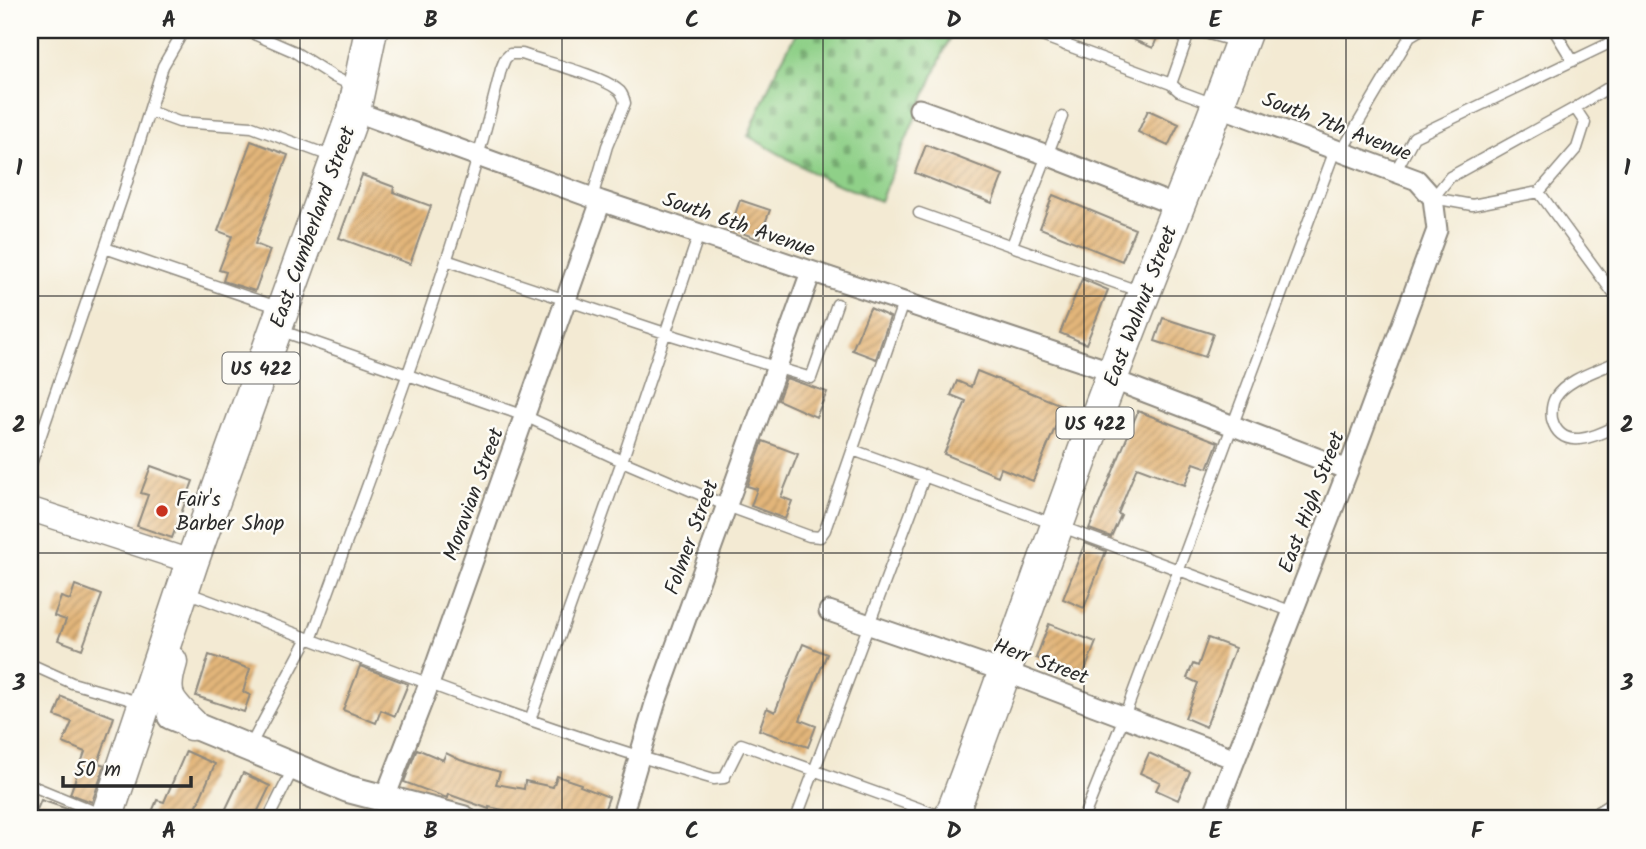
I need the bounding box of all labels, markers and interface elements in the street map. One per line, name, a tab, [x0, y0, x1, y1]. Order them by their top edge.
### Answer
text: A	[162, 3, 176, 39]
text: B	[424, 3, 438, 39]
text: C	[685, 3, 699, 39]
text: D	[946, 3, 962, 39]
text: E	[1209, 3, 1223, 39]
text: F	[1471, 3, 1485, 39]
street label: South 7th Avenue	[1257, 84, 1417, 171]
street label: East Cumberland Street	[262, 121, 366, 333]
text: 1	[16, 151, 23, 187]
text: 1	[1624, 151, 1631, 187]
street label: South 6th Avenue	[658, 184, 820, 267]
street label: East Walnut Street	[1096, 220, 1188, 392]
road number: US 422	[222, 352, 300, 384]
text: 2	[12, 408, 26, 444]
road number: US 422	[1056, 408, 1134, 438]
text: 2	[1620, 408, 1634, 444]
street label: Moravian Street	[435, 423, 514, 566]
street label: East High Street	[1270, 426, 1355, 578]
street label: Folmer Street	[656, 474, 729, 600]
place label: Fair's Barber Shop	[176, 484, 284, 541]
marker: Fair's Barber Shop	[154, 503, 170, 519]
street label: Herr Street	[988, 630, 1094, 695]
text: 3	[12, 666, 26, 702]
text: 3	[1620, 666, 1634, 702]
scale bar	[63, 744, 191, 788]
text: 50 m	[74, 754, 121, 787]
text: A	[162, 814, 176, 849]
text: B	[424, 814, 438, 849]
text: C	[685, 814, 699, 849]
text: D	[946, 814, 962, 849]
text: E	[1209, 814, 1223, 849]
text: F	[1471, 814, 1485, 849]

